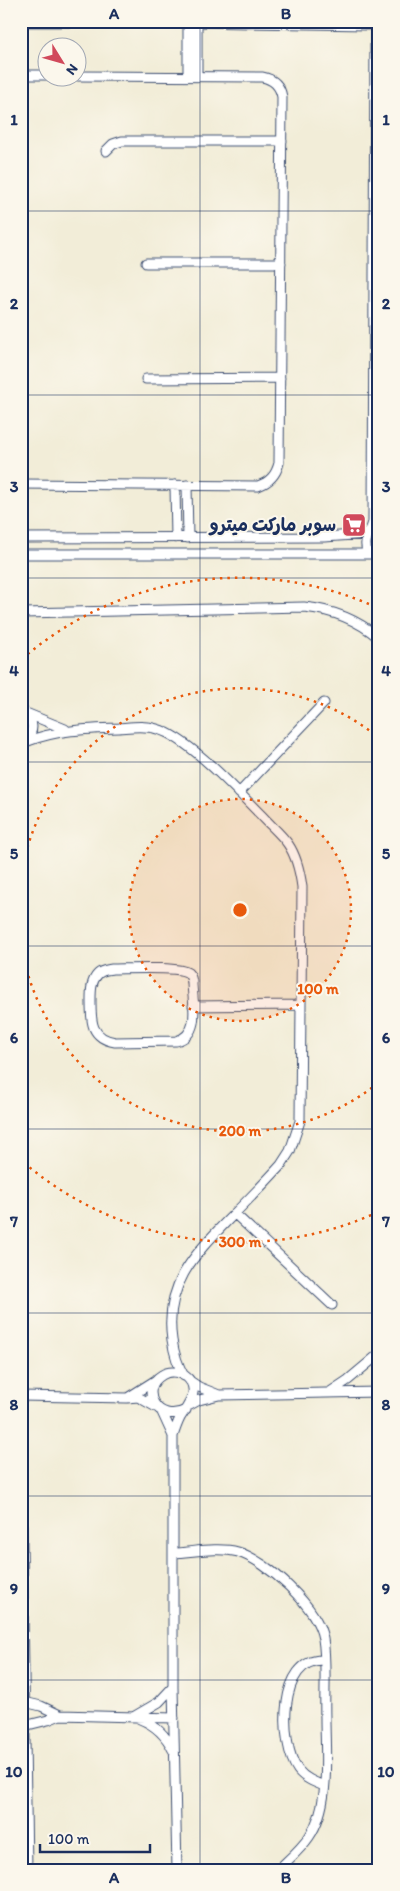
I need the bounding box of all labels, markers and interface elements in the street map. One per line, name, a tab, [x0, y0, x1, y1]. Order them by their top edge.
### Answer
text: A	[108, 4, 120, 23]
text: B	[281, 4, 292, 23]
north arrow	[38, 38, 88, 88]
text: N	[62, 61, 82, 78]
text: 1	[10, 110, 18, 129]
text: 1	[382, 110, 390, 129]
text: 2	[10, 294, 19, 313]
text: 2	[382, 294, 391, 313]
text: 3	[10, 477, 19, 496]
text: 3	[382, 477, 391, 496]
supermarket icon: سوبر ماركت ميترو	[341, 512, 367, 538]
place label: سوبر ماركت ميترو	[208, 514, 336, 536]
text: 4	[9, 661, 19, 680]
text: 4	[381, 661, 391, 680]
text: 5	[10, 844, 19, 863]
text: 5	[382, 844, 391, 863]
centre of rings	[231, 901, 249, 919]
text: 100 m	[297, 980, 339, 998]
text: 6	[10, 1028, 19, 1047]
text: 6	[382, 1028, 391, 1047]
text: 200 m	[219, 1122, 262, 1140]
text: 7	[9, 1212, 18, 1231]
text: 7	[381, 1212, 390, 1231]
text: 300 m	[219, 1233, 262, 1251]
text: 8	[10, 1395, 19, 1414]
text: 8	[382, 1395, 391, 1414]
text: 9	[10, 1579, 18, 1598]
text: 9	[382, 1579, 390, 1598]
text: 10	[5, 1762, 23, 1781]
text: 10	[377, 1762, 395, 1781]
scale bar	[40, 1821, 150, 1853]
text: 100 m	[48, 1830, 90, 1848]
text: A	[108, 1868, 120, 1887]
text: B	[281, 1868, 292, 1887]

